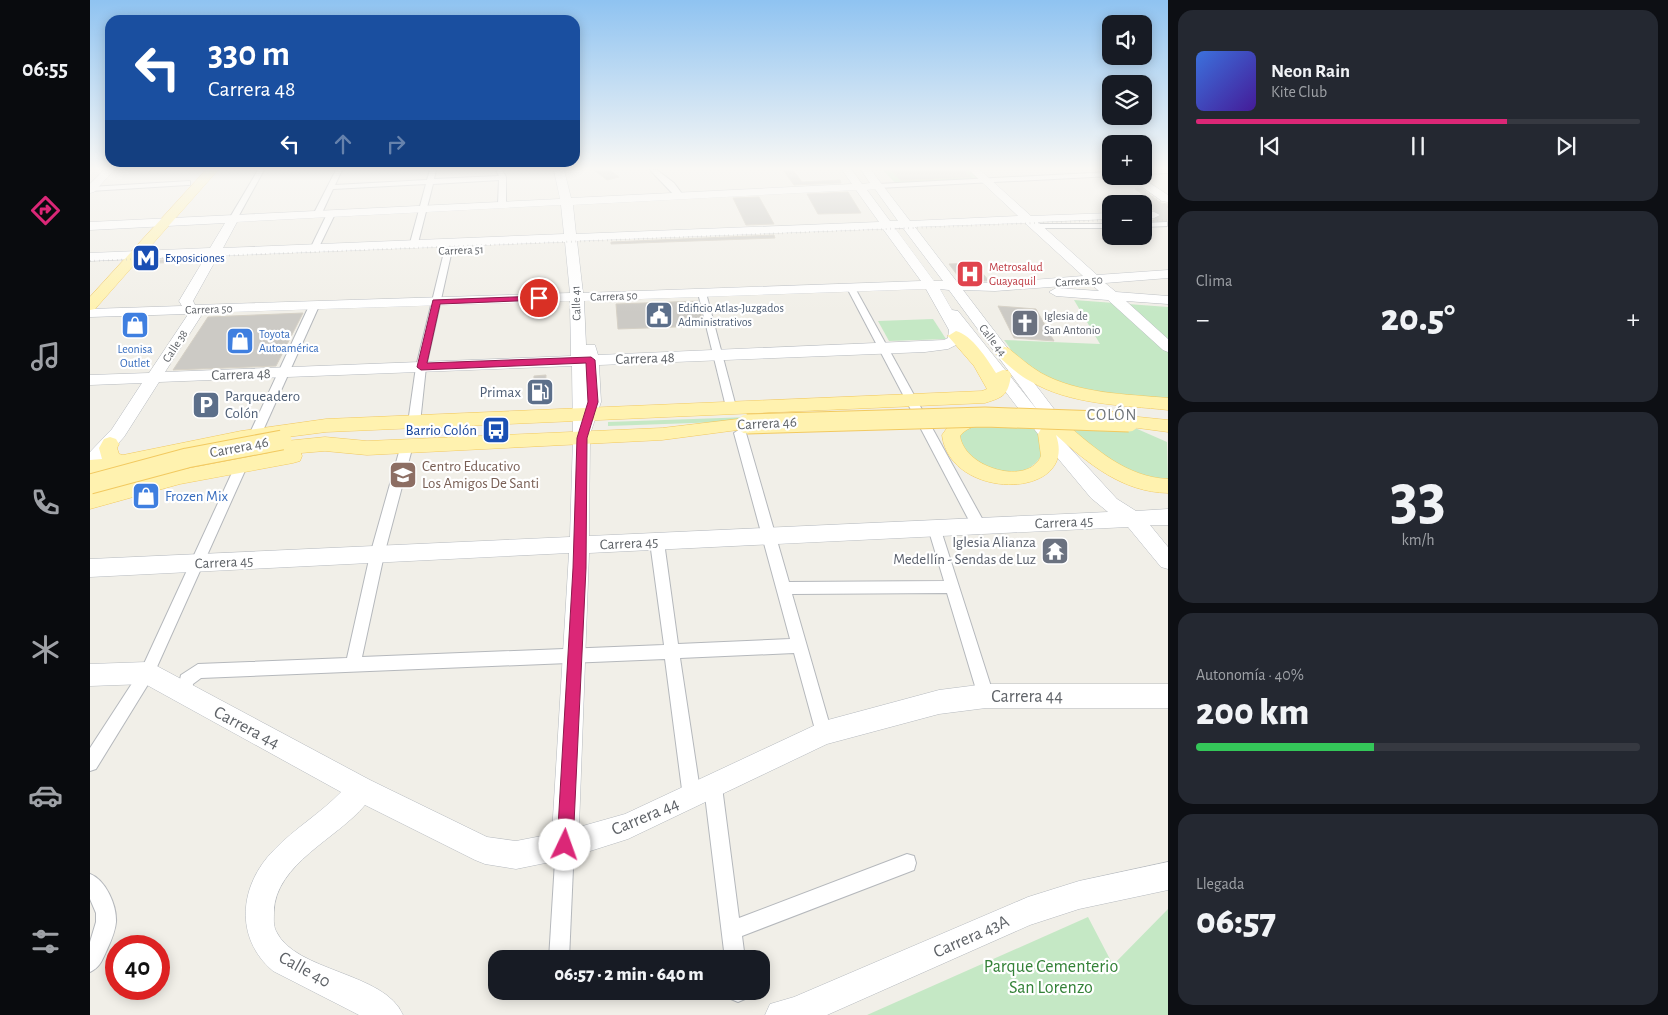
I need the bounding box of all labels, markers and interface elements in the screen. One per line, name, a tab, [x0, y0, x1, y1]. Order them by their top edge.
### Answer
map controls	[1102, 15, 1152, 245]
button: sound	[1102, 15, 1152, 65]
icon: left	[125, 35, 190, 100]
text: 330 m	[208, 37, 290, 72]
text: 06:55	[22, 58, 68, 80]
text: Neon Rain	[1271, 62, 1350, 81]
button: layers	[1102, 75, 1152, 125]
text: Carrera 48	[208, 78, 295, 100]
text: Kite Club	[1271, 84, 1327, 100]
icon: left	[276, 130, 304, 158]
icon: ahead	[329, 130, 357, 158]
icon: right	[382, 130, 410, 158]
icon: previous	[1256, 132, 1284, 160]
icon: pause	[1404, 132, 1432, 160]
icon: next	[1552, 132, 1580, 160]
button: +	[1102, 135, 1152, 185]
icon: directions	[28, 193, 63, 228]
button: −	[1102, 195, 1152, 245]
metro station icon: Exposiciones	[131, 243, 161, 273]
street label: Carrera 51	[438, 243, 484, 257]
place label: Exposiciones	[165, 252, 225, 264]
hospital icon: Metrosalud Guayaquil	[955, 259, 985, 289]
place label: Metrosalud Guayaquil	[989, 261, 1043, 288]
street label: Carrera 50	[1055, 273, 1103, 289]
text: Clima	[1196, 273, 1232, 289]
pin	[518, 277, 560, 319]
icon: arrive	[525, 284, 553, 312]
street label: Calle 41	[569, 285, 583, 321]
street label: Carrera 50	[590, 289, 638, 303]
public building icon: Edificio Atlas-Juzgados Administrativos	[644, 300, 674, 330]
text: 20.5°	[1381, 300, 1455, 338]
street label: Carrera 50	[185, 302, 233, 316]
place label: Edificio Atlas-Juzgados Administrativos	[678, 302, 784, 328]
text: −	[1196, 306, 1209, 334]
text: +	[1627, 306, 1640, 334]
church icon: Iglesia de San Antonio	[1010, 308, 1040, 338]
shop icon: Leonisa Outlet	[120, 310, 150, 340]
place label: Iglesia de San Antonio	[1044, 310, 1101, 336]
street label: Calle 44	[977, 322, 1009, 358]
shop icon: Toyota Autoamérica	[225, 326, 255, 356]
street label: Calle 38	[160, 327, 190, 364]
place label: Toyota Autoamérica	[259, 328, 319, 354]
icon: music	[28, 339, 63, 374]
place label: Leonisa Outlet	[117, 343, 153, 369]
street label: Carrera 48	[615, 350, 675, 367]
street label: Carrera 48	[211, 366, 271, 383]
fuel station icon: Primax	[525, 377, 555, 407]
place label: Primax	[479, 385, 521, 400]
place label: Parqueadero Colón	[225, 389, 300, 421]
parking icon: Parqueadero Colón	[191, 390, 221, 420]
district label: COLÓN	[1087, 405, 1137, 423]
street label: Carrera 46	[737, 414, 797, 433]
bus stop icon: Barrio Colón	[481, 415, 511, 445]
place label: Barrio Colón	[405, 423, 477, 438]
street label: Carrera 46	[208, 434, 270, 461]
place label: Centro Educativo Los Amigos De Santi	[422, 459, 539, 491]
school or university icon: Centro Educativo Los Amigos De Santi	[388, 460, 418, 490]
text: 33	[1390, 466, 1446, 531]
shop icon: Frozen Mix	[131, 481, 161, 511]
icon: phone	[28, 485, 63, 520]
place label: Frozen Mix	[165, 489, 229, 504]
street label: Carrera 45	[1034, 513, 1094, 532]
text: km/h	[1401, 532, 1435, 548]
street label: Carrera 45	[599, 534, 659, 553]
place label: Iglesia Alianza Medellín - Sendas de Luz	[893, 535, 1036, 567]
temple icon: Iglesia Alianza Medellín - Sendas de Luz	[1040, 536, 1070, 566]
street label: Carrera 45	[194, 553, 254, 572]
icon: climate	[28, 632, 63, 667]
text: Autonomía · 40%	[1196, 667, 1304, 683]
street label: Carrera 44	[991, 688, 1063, 706]
text: 200 km	[1196, 694, 1309, 732]
street label: Carrera 44	[211, 703, 283, 753]
icon: car	[28, 778, 63, 813]
street label: Carrera 44	[609, 795, 682, 839]
position arrow	[538, 818, 590, 870]
text: Llegada	[1196, 876, 1244, 892]
text: 06:57	[1196, 903, 1276, 941]
street label: Carrera 43A	[931, 912, 1013, 962]
icon: filters	[28, 924, 63, 959]
speed limit sign: 40	[105, 935, 170, 1000]
street label: Calle 40	[276, 948, 333, 991]
park label: Parque Cementerio San Lorenzo	[984, 958, 1118, 997]
text: 06:57 · 2 min · 640 m	[554, 965, 704, 984]

